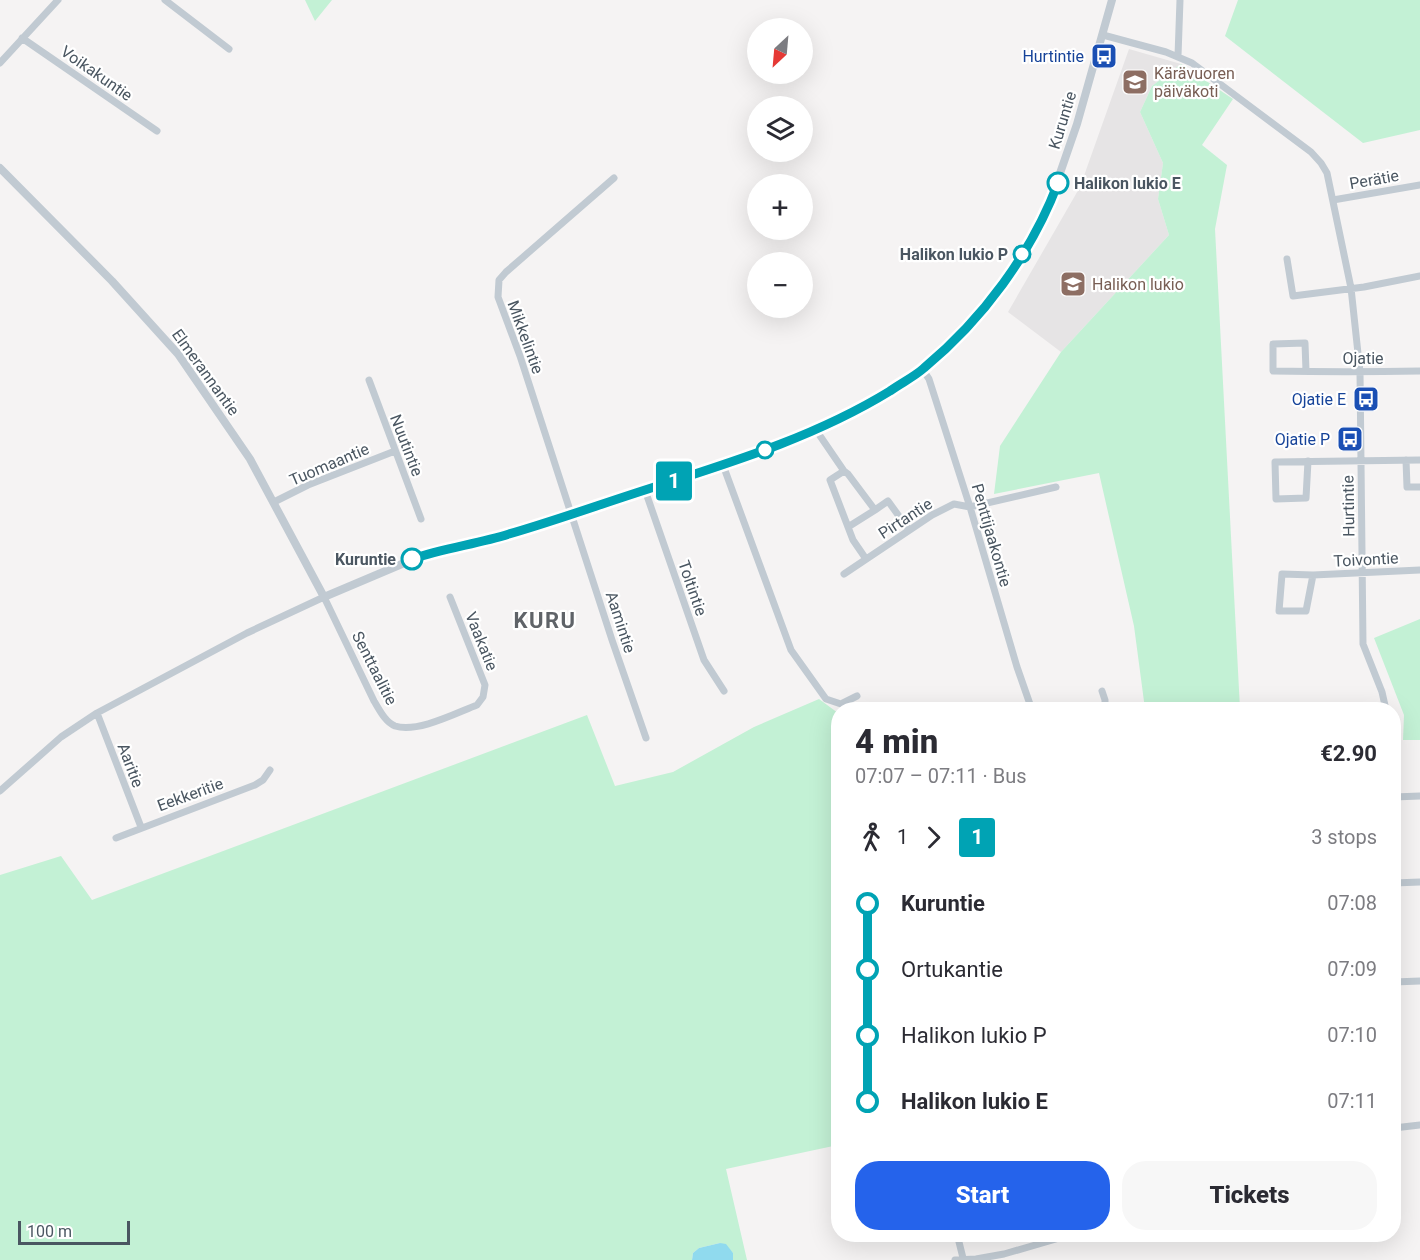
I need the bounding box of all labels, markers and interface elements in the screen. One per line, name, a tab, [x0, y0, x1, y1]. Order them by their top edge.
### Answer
north arrow	[747, 18, 813, 84]
map controls	[747, 18, 813, 318]
bus stop icon: Hurtintie	[1089, 41, 1119, 71]
street label: Voikakuntie	[57, 42, 136, 105]
place label: Hurtintie	[1022, 47, 1084, 66]
place label: Kärävuoren päiväkoti	[1154, 64, 1235, 101]
school or university icon: Kärävuoren päiväkoti	[1120, 67, 1150, 97]
street label: Kuruntie	[1045, 89, 1080, 151]
button: layers	[747, 96, 813, 162]
street label: Perätie	[1348, 166, 1400, 193]
marker: Halikon lukio E	[1047, 172, 1069, 194]
button: +	[747, 174, 813, 240]
place label: Halikon lukio E	[1074, 174, 1181, 193]
place label: Halikon lukio P	[900, 245, 1008, 264]
marker: Halikon lukio P	[1013, 245, 1031, 263]
button: −	[747, 252, 813, 318]
school or university icon: Halikon lukio	[1058, 269, 1088, 299]
place label: Halikon lukio	[1092, 275, 1184, 294]
street label: Mikkelintie	[503, 298, 548, 376]
street label: Elmerannantie	[168, 325, 243, 419]
street label: Ojatie	[1342, 349, 1384, 368]
bus stop icon: Ojatie E	[1351, 384, 1381, 414]
place label: Ojatie E	[1292, 390, 1346, 409]
street label: Nuutintie	[386, 412, 427, 479]
bus stop icon: Ojatie P	[1335, 424, 1365, 454]
place label: Ojatie P	[1275, 430, 1330, 449]
street label: Tuomaantie	[287, 439, 372, 490]
unlabelled marker	[756, 441, 774, 459]
line badge: 1	[654, 462, 694, 500]
text: 1	[668, 469, 680, 493]
street label: Hurtintie	[1338, 475, 1359, 537]
street label: Penttijaakontie	[968, 481, 1015, 589]
street label: Pirtantie	[875, 494, 936, 543]
marker: Kuruntie	[401, 548, 423, 570]
street label: Toivontie	[1333, 548, 1399, 571]
place label: Kuruntie	[335, 550, 396, 569]
street label: Toltintie	[674, 558, 711, 618]
street label: Aamintie	[602, 589, 639, 655]
district label: KURU	[513, 608, 577, 633]
street label: Vaakatie	[461, 609, 502, 673]
street label: Senttaalitie	[348, 628, 401, 708]
text: 4 min	[855, 722, 938, 761]
street label: Aaritie	[113, 740, 148, 790]
text: €2.90	[1320, 741, 1377, 766]
text: 07:07 – 07:11 · Bus	[855, 764, 1027, 788]
street label: Eekkeritie	[155, 774, 226, 815]
icon: walk	[855, 821, 888, 854]
icon: forward	[917, 821, 950, 854]
text: 1	[897, 825, 908, 849]
text: 1	[971, 825, 983, 849]
text: 3 stops	[1311, 825, 1377, 849]
text: Kuruntie	[901, 891, 985, 916]
text: 07:08	[1327, 891, 1377, 915]
text: Ortukantie	[901, 957, 1003, 982]
text: 07:09	[1327, 957, 1377, 981]
text: Halikon lukio P	[901, 1023, 1047, 1048]
text: 07:10	[1327, 1023, 1377, 1047]
text: Halikon lukio E	[901, 1089, 1048, 1114]
text: 07:11	[1327, 1089, 1377, 1113]
button: Start	[855, 1161, 1110, 1230]
button: Tickets	[1122, 1161, 1377, 1230]
scale bar	[18, 1218, 130, 1246]
text: 100 m	[27, 1222, 72, 1241]

